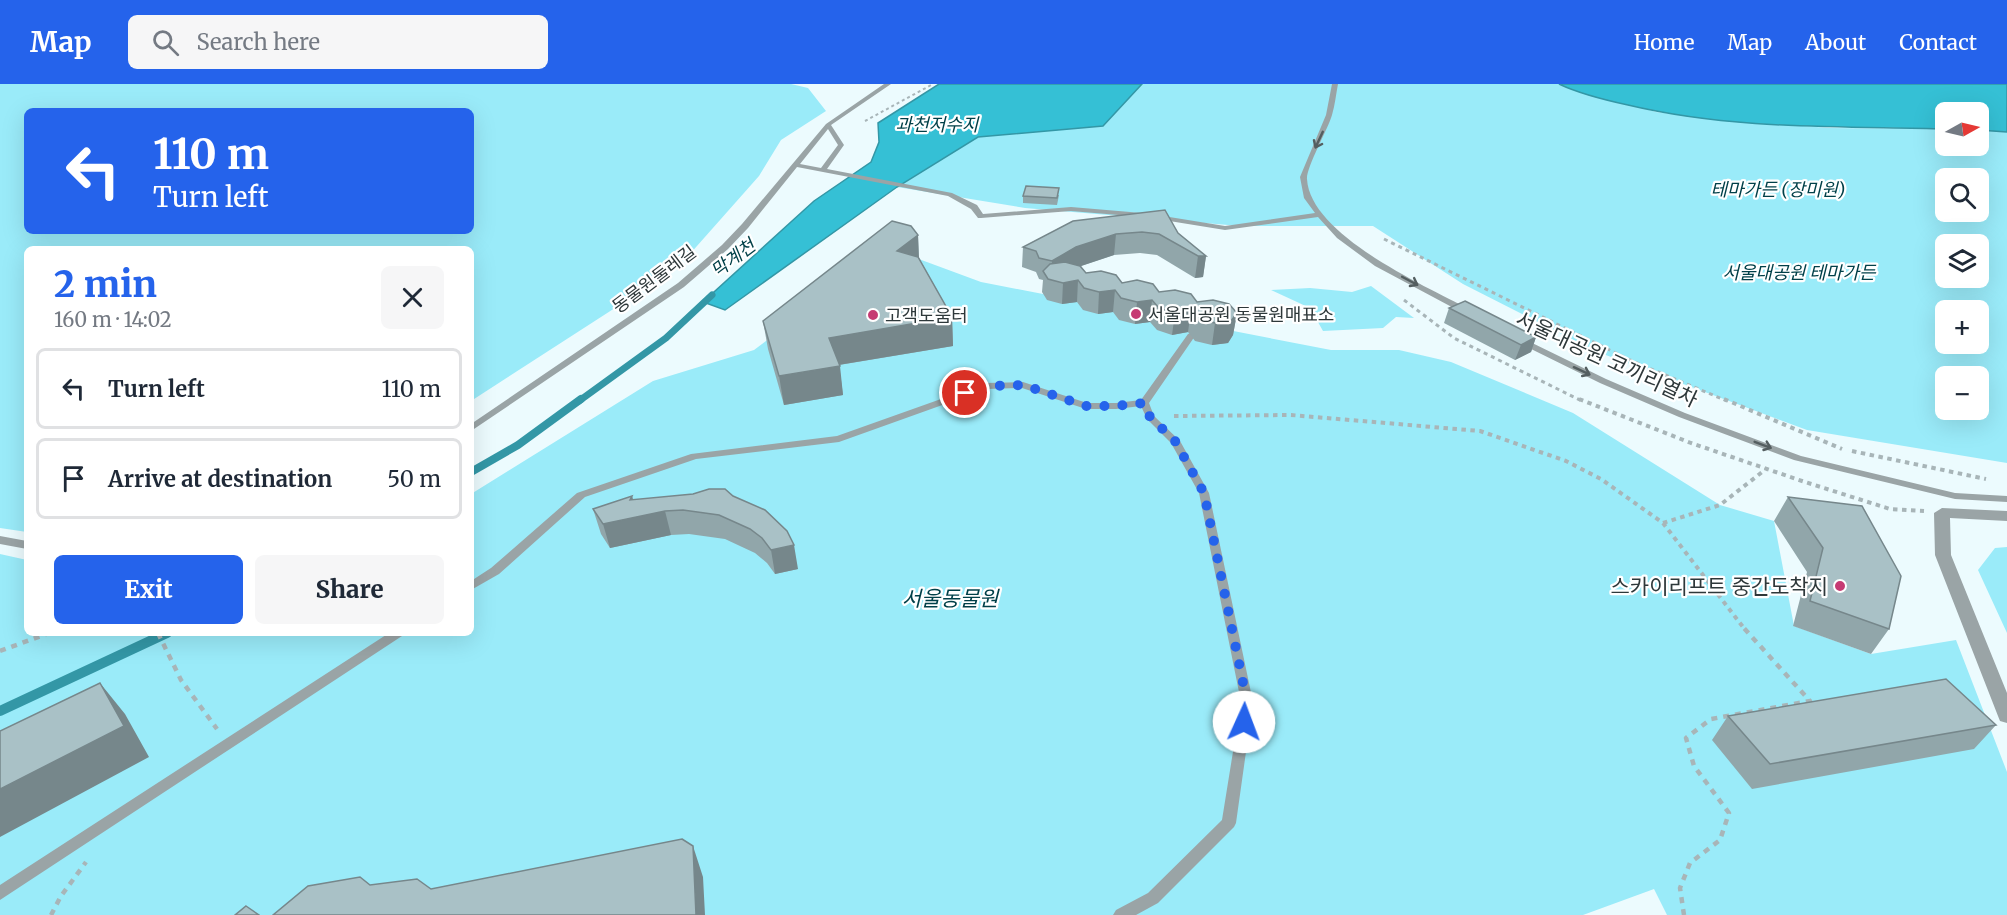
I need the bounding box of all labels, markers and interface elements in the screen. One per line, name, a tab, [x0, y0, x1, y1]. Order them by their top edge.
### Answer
search box	[128, 15, 548, 69]
text: Map	[30, 24, 92, 60]
icon: search	[149, 26, 182, 59]
text: Search here	[197, 28, 320, 56]
text: Home	[1634, 29, 1694, 56]
text: Map	[1727, 29, 1772, 56]
text: About	[1805, 29, 1866, 56]
text: Contact	[1899, 29, 1977, 56]
north arrow	[1935, 102, 1989, 156]
map controls	[1935, 102, 1989, 420]
water label: 과천저수지	[896, 113, 980, 136]
text: 110 m	[153, 128, 269, 180]
one-way arrow	[1312, 130, 1324, 148]
icon: left	[54, 132, 132, 210]
button: search	[1935, 168, 1989, 222]
park label: 테마가든 (장미원)	[1710, 178, 1846, 201]
text: Turn left	[153, 180, 268, 214]
water label: 막계천	[706, 232, 762, 282]
button: layers	[1935, 234, 1989, 288]
street label: 동물원둘레길	[607, 240, 701, 318]
park label: 서울대공원 테마가든	[1723, 261, 1877, 284]
text: 2 min	[54, 262, 157, 307]
button: close	[381, 266, 444, 329]
one-way arrow	[1400, 276, 1418, 287]
button: +	[1935, 300, 1989, 354]
place label: 서울대공원 동물원매표소	[1148, 303, 1334, 326]
place label: 고객도움터	[885, 304, 968, 327]
street label: 서울대공원 코끼리열차	[1511, 305, 1703, 413]
text: 160 m · 14:02	[54, 307, 172, 332]
marker: 서울대공원 동물원매표소	[1129, 307, 1143, 321]
marker: 고객도움터	[866, 308, 880, 322]
one-way arrow	[1573, 366, 1591, 378]
button: −	[1935, 366, 1989, 420]
pin	[939, 367, 990, 418]
icon: left	[57, 372, 90, 405]
text: Turn left	[108, 375, 205, 403]
text: 110 m	[382, 375, 441, 403]
icon: arrive	[948, 376, 981, 409]
one-way arrow	[1753, 440, 1772, 451]
icon: arrive	[57, 462, 90, 495]
text: Arrive at destination	[108, 465, 332, 493]
text: 50 m	[387, 465, 441, 493]
button: Exit	[54, 555, 243, 624]
button: Share	[255, 555, 444, 624]
place label: 스카이리프트 중간도착지	[1611, 573, 1828, 600]
marker: 스카이리프트 중간도착지	[1833, 579, 1847, 593]
park label: 서울동물원	[902, 585, 1000, 612]
position arrow	[1212, 690, 1276, 754]

